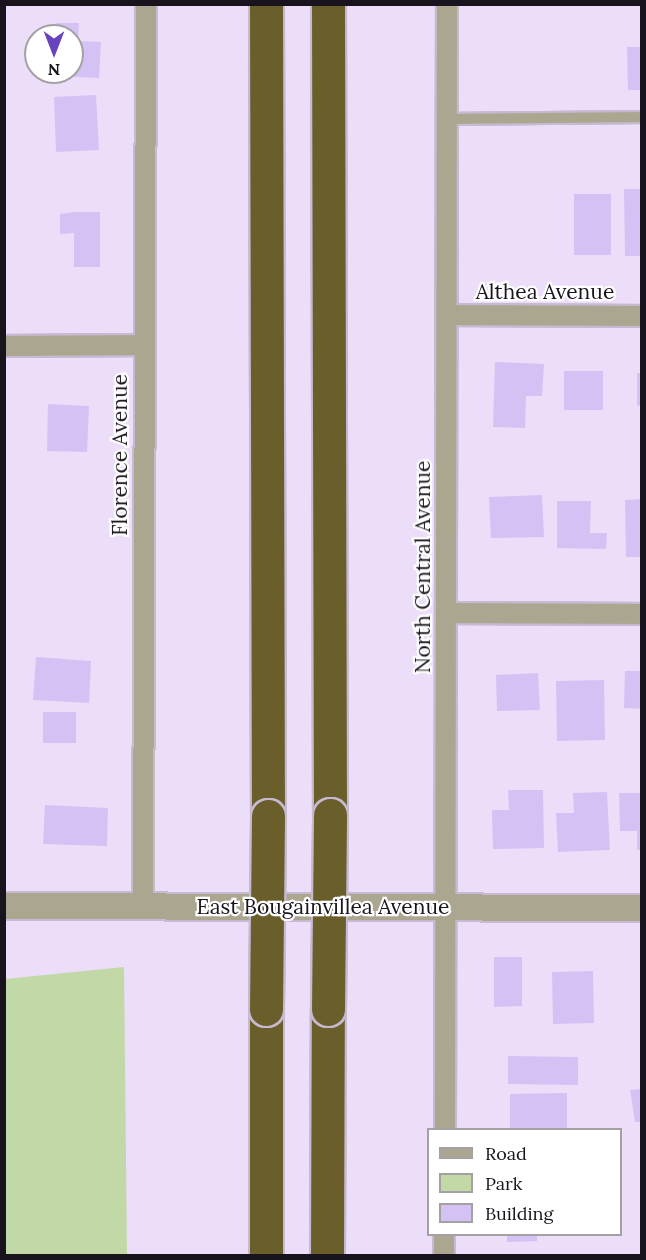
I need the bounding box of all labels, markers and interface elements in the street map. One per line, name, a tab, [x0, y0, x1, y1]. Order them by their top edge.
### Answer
north arrow	[24, 24, 84, 84]
text: N	[48, 60, 60, 80]
street label: Althea Avenue	[476, 279, 614, 305]
street label: Florence Avenue	[107, 374, 133, 536]
street label: North Central Avenue	[410, 461, 436, 673]
street label: East Bougainvillea Avenue	[197, 894, 449, 920]
legend	[427, 1128, 622, 1236]
text: Road	[485, 1142, 527, 1165]
text: Park	[485, 1172, 522, 1195]
text: Building	[485, 1202, 553, 1225]

